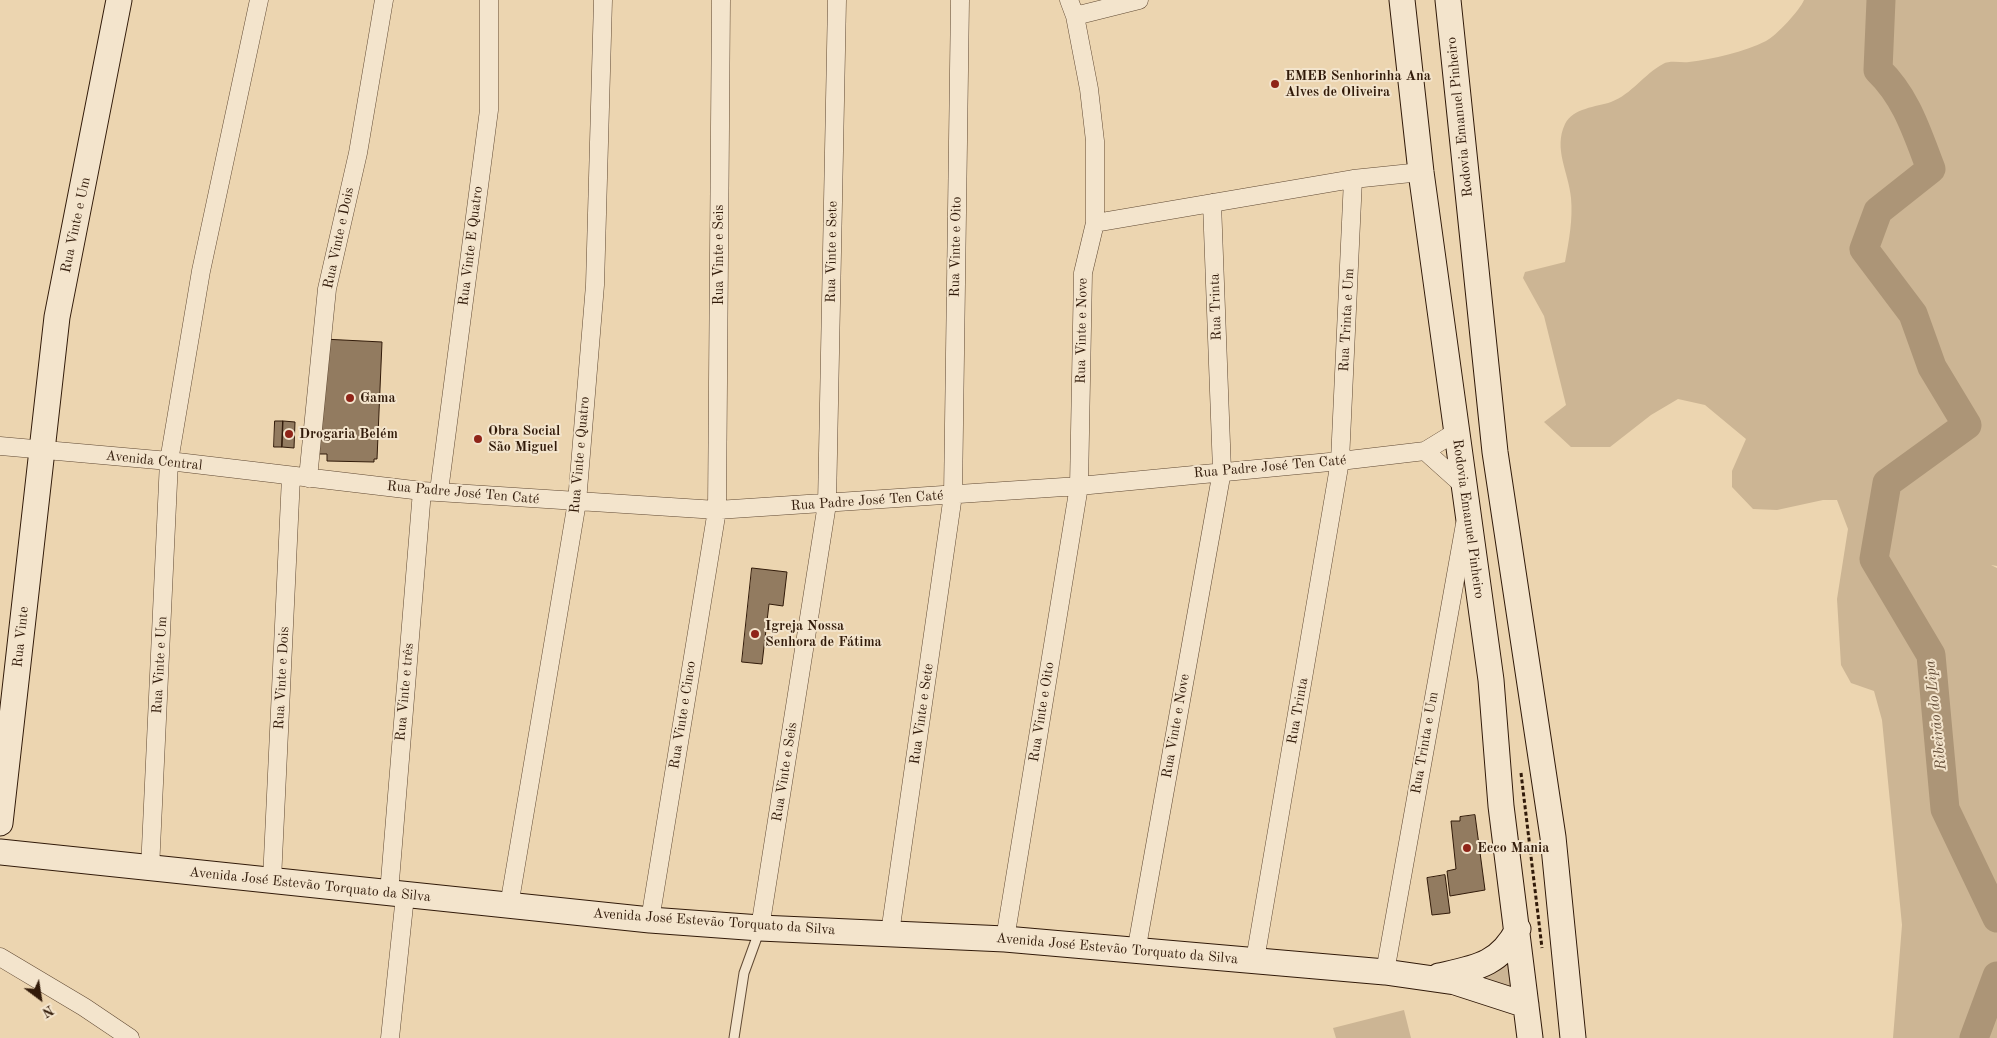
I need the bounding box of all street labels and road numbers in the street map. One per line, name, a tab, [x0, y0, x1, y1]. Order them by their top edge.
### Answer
street label: Rodovia Emanuel Pinheiro	[1443, 36, 1477, 198]
street label: Rua Vinte e Um	[58, 176, 94, 274]
street label: Rua Vinte E Quatro	[455, 185, 487, 307]
street label: Rua Vinte e Dois	[320, 186, 358, 290]
street label: Rua Vinte e Oito	[947, 196, 965, 298]
street label: Rua Vinte e Sete	[823, 201, 841, 303]
street label: Rua Vinte e Seis	[711, 205, 727, 305]
street label: Rua Trinta e Um	[1336, 268, 1358, 372]
street label: Rua Trinta	[1206, 273, 1226, 341]
street label: Rua Vinte e Nove	[1073, 278, 1091, 384]
street label: Rua Vinte e Quatro	[567, 396, 593, 514]
street label: Rodovia Emanuel Pinheiro	[1448, 438, 1488, 600]
street label: Avenida Central	[105, 448, 203, 474]
street label: Rua Padre José Ten Caté	[1193, 452, 1347, 482]
street label: Rua Padre José Ten Caté	[386, 478, 540, 508]
street label: Rua Padre José Ten Caté	[790, 487, 944, 515]
street label: Rua Vinte	[9, 606, 33, 668]
street label: Rua Vinte e Um	[149, 616, 171, 714]
street label: Rua Vinte e Dois	[271, 626, 293, 730]
street label: Rua Vinte e três	[392, 642, 418, 742]
street label: Rua Vinte e Cinco	[666, 660, 700, 770]
street label: Rua Vinte e Oito	[1026, 661, 1058, 763]
street label: Rua Vinte e Sete	[907, 662, 937, 766]
street label: Rua Vinte e Nove	[1159, 672, 1193, 780]
street label: Rua Trinta	[1284, 676, 1312, 746]
street label: Rua Trinta e Um	[1408, 691, 1442, 795]
street label: Rua Vinte e Seis	[769, 721, 801, 823]
street label: Avenida José Estevão Torquato da Silva	[188, 864, 432, 906]
street label: Avenida José Estevão Torquato da Silva	[592, 905, 836, 939]
street label: Avenida José Estevão Torquato da Silva	[995, 930, 1239, 968]

